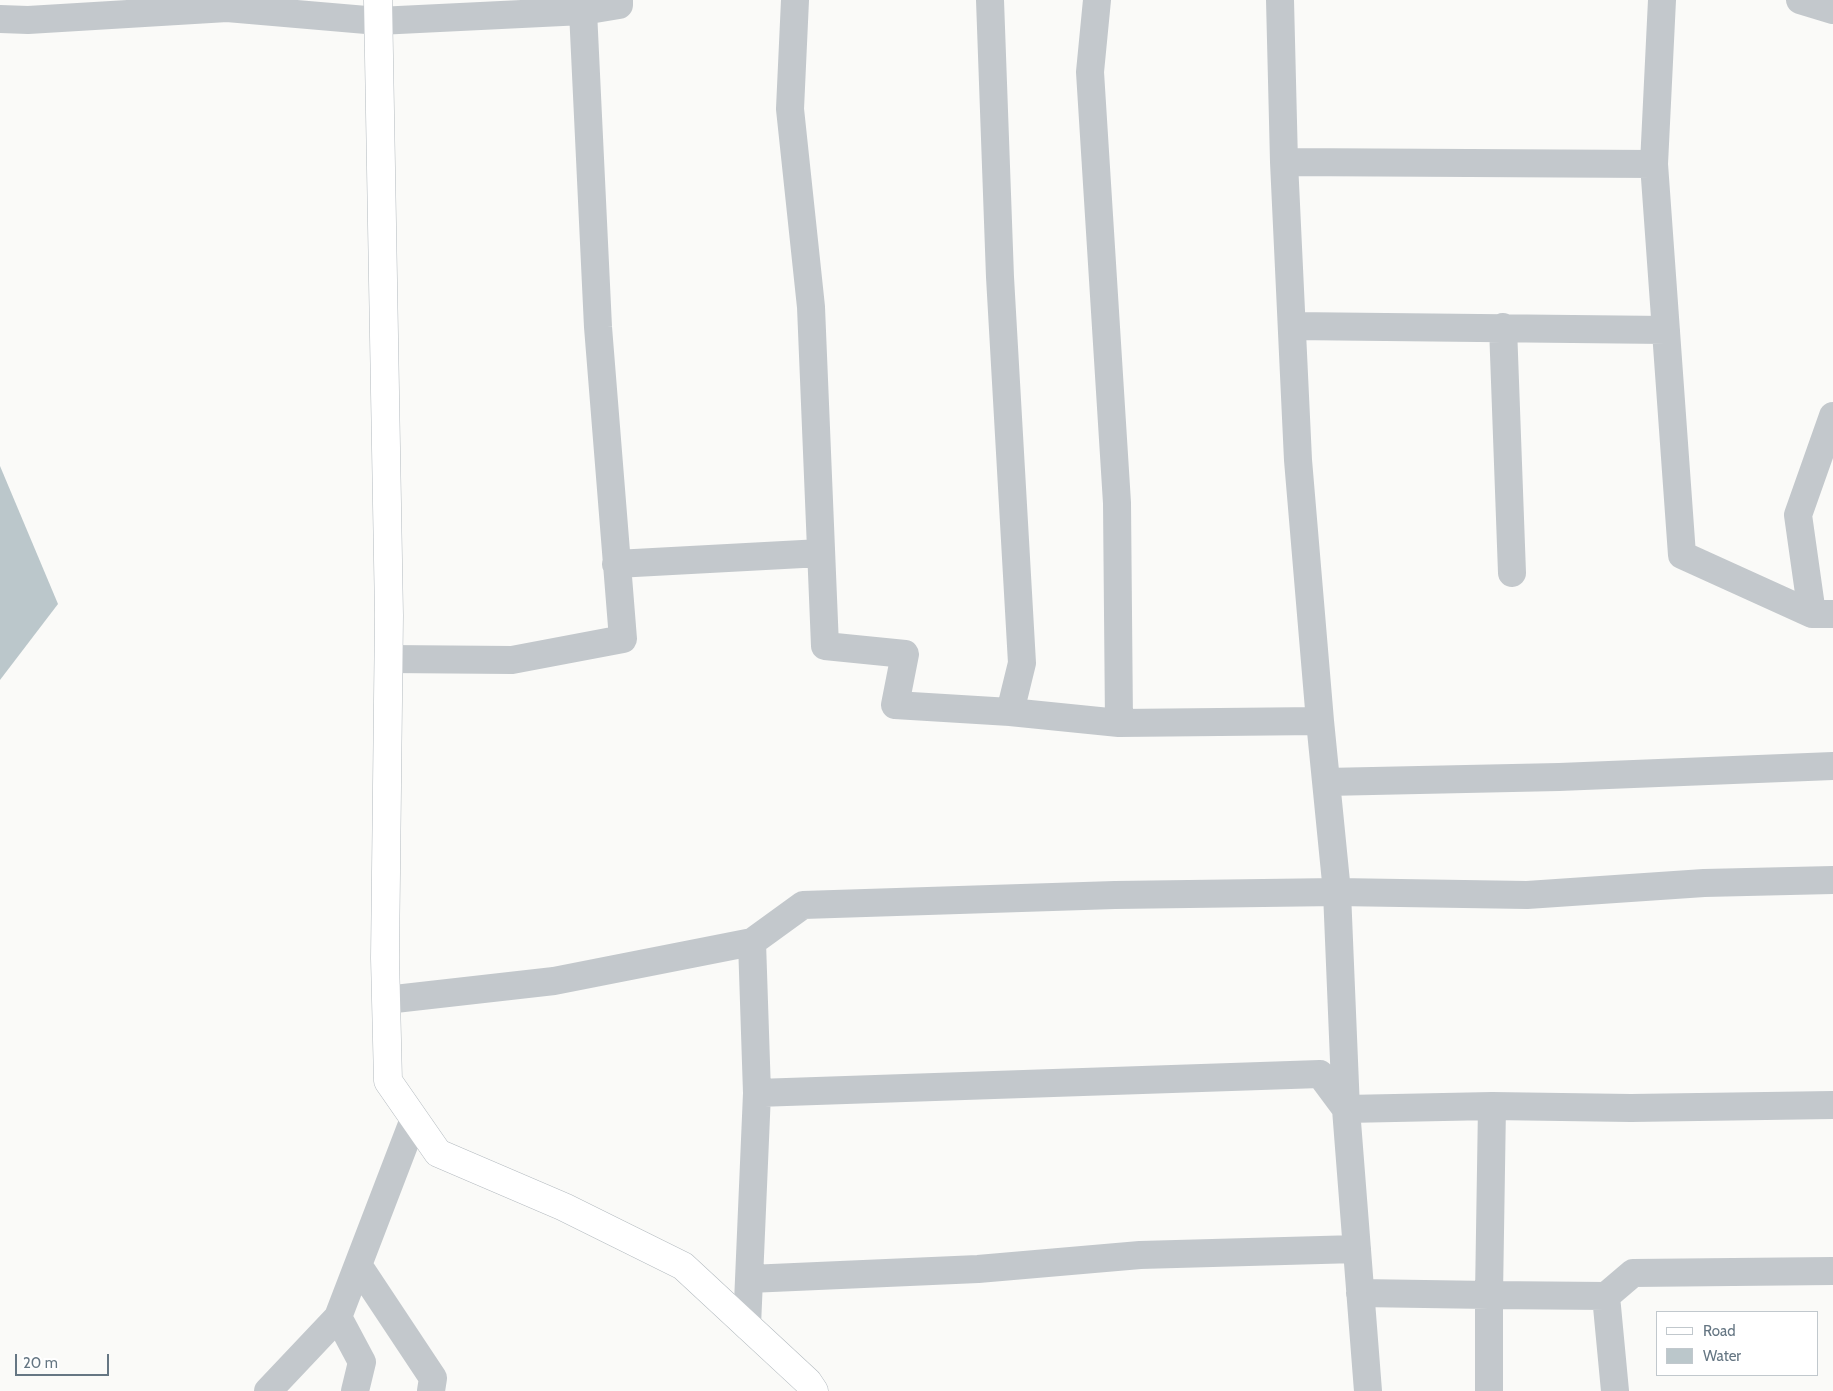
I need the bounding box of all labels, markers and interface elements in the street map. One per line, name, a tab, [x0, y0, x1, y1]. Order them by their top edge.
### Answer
legend	[1656, 1311, 1818, 1376]
text: Road	[1703, 1322, 1736, 1340]
scale bar	[18, 1344, 111, 1376]
text: Water	[1703, 1347, 1741, 1365]
text: 20 m	[23, 1354, 58, 1372]

